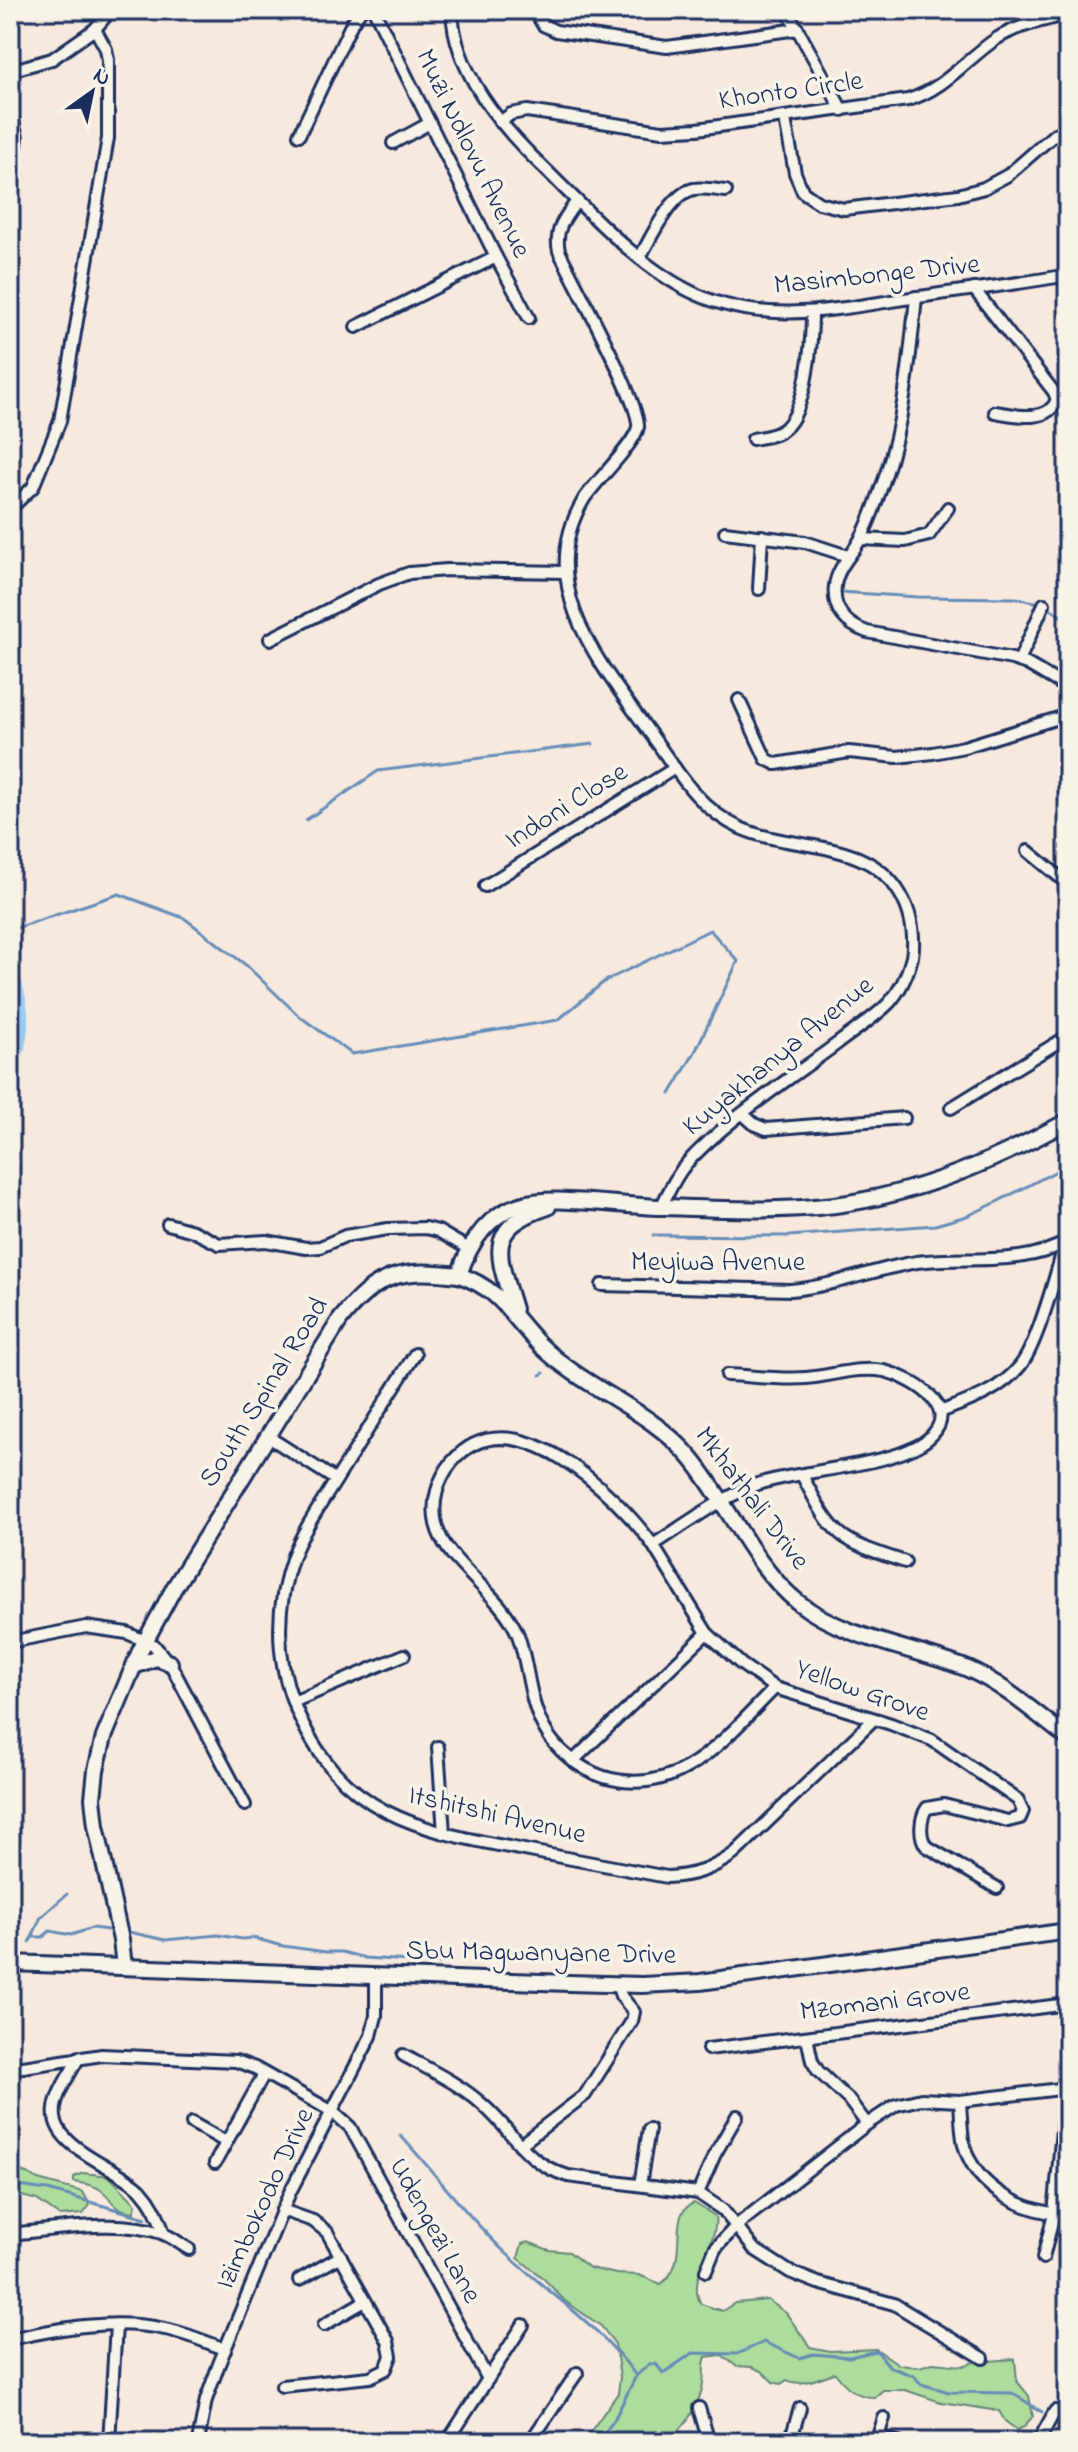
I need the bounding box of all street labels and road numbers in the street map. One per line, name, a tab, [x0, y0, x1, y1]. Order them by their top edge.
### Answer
street label: Muzi Ndlovu Avenue	[404, 43, 541, 266]
street label: Khonto Circle	[716, 62, 866, 122]
street label: Masimbonge Drive	[772, 245, 982, 307]
street label: Indoni Close	[498, 753, 637, 861]
street label: Kuyakhanya Avenue	[674, 966, 884, 1147]
street label: Meyiwa Avenue	[631, 1243, 806, 1284]
street label: South Spinal Road	[190, 1289, 340, 1496]
street label: Mkhathali Drive	[683, 1418, 819, 1580]
street label: Yellow Grove	[789, 1650, 935, 1734]
street label: Itshitshi Avenue	[404, 1776, 590, 1856]
street label: Sbu Magwanyane Drive	[406, 1931, 677, 1977]
street label: Mzomani Grove	[798, 1972, 973, 2034]
street label: Izimbokodo Drive	[206, 2101, 326, 2297]
street label: Udengezi Lane	[377, 2151, 491, 2312]

